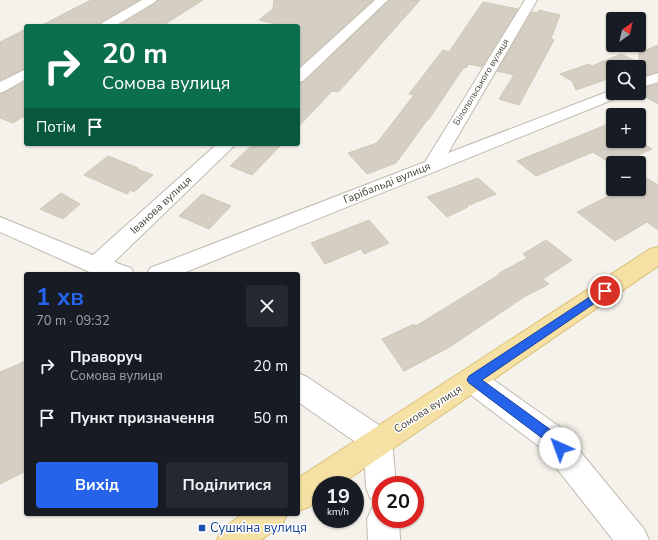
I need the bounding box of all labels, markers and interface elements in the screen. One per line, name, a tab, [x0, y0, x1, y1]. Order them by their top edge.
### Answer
north arrow	[606, 12, 646, 52]
map controls	[606, 12, 646, 196]
text: 20 m	[102, 35, 168, 73]
street label: Білопольського вулиця	[450, 36, 512, 127]
icon: right	[36, 40, 88, 92]
button: search	[606, 60, 646, 100]
text: Сомова вулиця	[102, 71, 230, 95]
button: +	[606, 108, 646, 148]
icon: arrive	[84, 116, 106, 138]
text: Потім	[36, 117, 76, 137]
button: −	[606, 156, 646, 196]
street label: Гарібальді вулиця	[341, 159, 433, 207]
street label: Іванова вулиця	[127, 173, 195, 237]
pin	[588, 274, 622, 308]
icon: arrive	[594, 280, 616, 302]
text: 1 хв	[36, 281, 84, 313]
button: close	[246, 285, 288, 327]
text: 70 m · 09:32	[36, 312, 110, 330]
text: Праворуч	[70, 347, 142, 367]
icon: right	[36, 355, 58, 377]
text: 20 m	[253, 356, 288, 376]
text: Сомова вулиця	[70, 367, 163, 385]
street label: Сомова вулиця	[391, 381, 465, 437]
icon: arrive	[36, 407, 58, 429]
text: Пункт призначення	[70, 408, 215, 428]
text: 50 m	[253, 408, 288, 428]
position arrow	[539, 427, 581, 469]
button: Вихід	[36, 462, 158, 508]
button: Поділитися	[166, 462, 288, 508]
speed limit sign: 20	[372, 476, 424, 528]
text: 19	[326, 483, 350, 510]
text: km/h	[327, 505, 349, 519]
place label: Сушкіна вулиця	[210, 519, 307, 537]
marker: Сушкіна вулиця	[197, 523, 207, 533]

